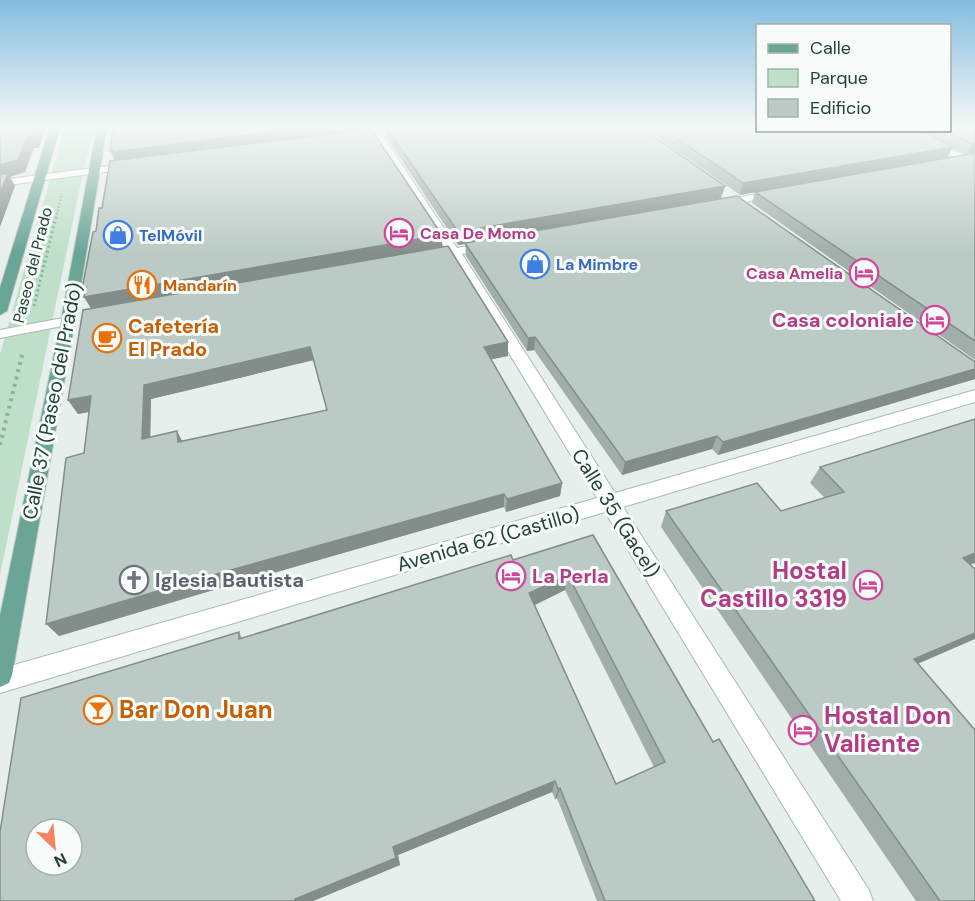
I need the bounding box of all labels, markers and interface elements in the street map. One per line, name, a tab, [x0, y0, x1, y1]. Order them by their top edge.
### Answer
legend	[756, 24, 951, 132]
text: Calle	[810, 36, 851, 60]
text: Parque	[810, 66, 868, 90]
text: Edificio	[810, 96, 871, 120]
street label: Paseo del Prado	[8, 205, 57, 325]
hotel icon: Casa De Momo	[383, 217, 415, 249]
shop icon: TelMóvil	[102, 219, 134, 251]
place label: Casa De Momo	[420, 223, 536, 244]
place label: TelMóvil	[139, 225, 202, 246]
shop icon: La Mimbre	[519, 248, 551, 280]
place label: La Mimbre	[556, 254, 638, 275]
hotel icon: Casa Amelia	[848, 257, 880, 289]
place label: Casa Amelia	[746, 263, 843, 284]
restaurant icon: Mandarín	[126, 269, 158, 301]
place label: Mandarín	[163, 275, 237, 296]
street label: Calle 37 (Paseo del Prado)	[16, 280, 88, 522]
hotel icon: Casa coloniale	[919, 304, 951, 336]
place label: Casa coloniale	[772, 307, 914, 333]
place label: Cafetería El Prado	[128, 313, 219, 362]
cafe icon: Cafetería El Prado	[91, 322, 123, 354]
street label: Calle 35 (Gacel)	[566, 444, 666, 582]
street label: Avenida 62 (Castillo)	[394, 501, 582, 577]
place label: Hostal Castillo 3319	[700, 555, 847, 614]
hotel icon: La Perla	[495, 560, 527, 592]
place label: La Perla	[532, 563, 609, 589]
church icon: Iglesia Bautista	[118, 564, 150, 596]
place label: Iglesia Bautista	[155, 567, 304, 593]
hotel icon: Hostal Castillo 3319	[852, 569, 884, 601]
bar icon: Bar Don Juan	[82, 694, 114, 726]
place label: Bar Don Juan	[119, 694, 273, 725]
place label: Hostal Don Valiente	[824, 700, 951, 759]
hotel icon: Hostal Don Valiente	[787, 714, 819, 746]
north arrow	[24, 817, 84, 877]
text: N	[51, 848, 70, 872]

